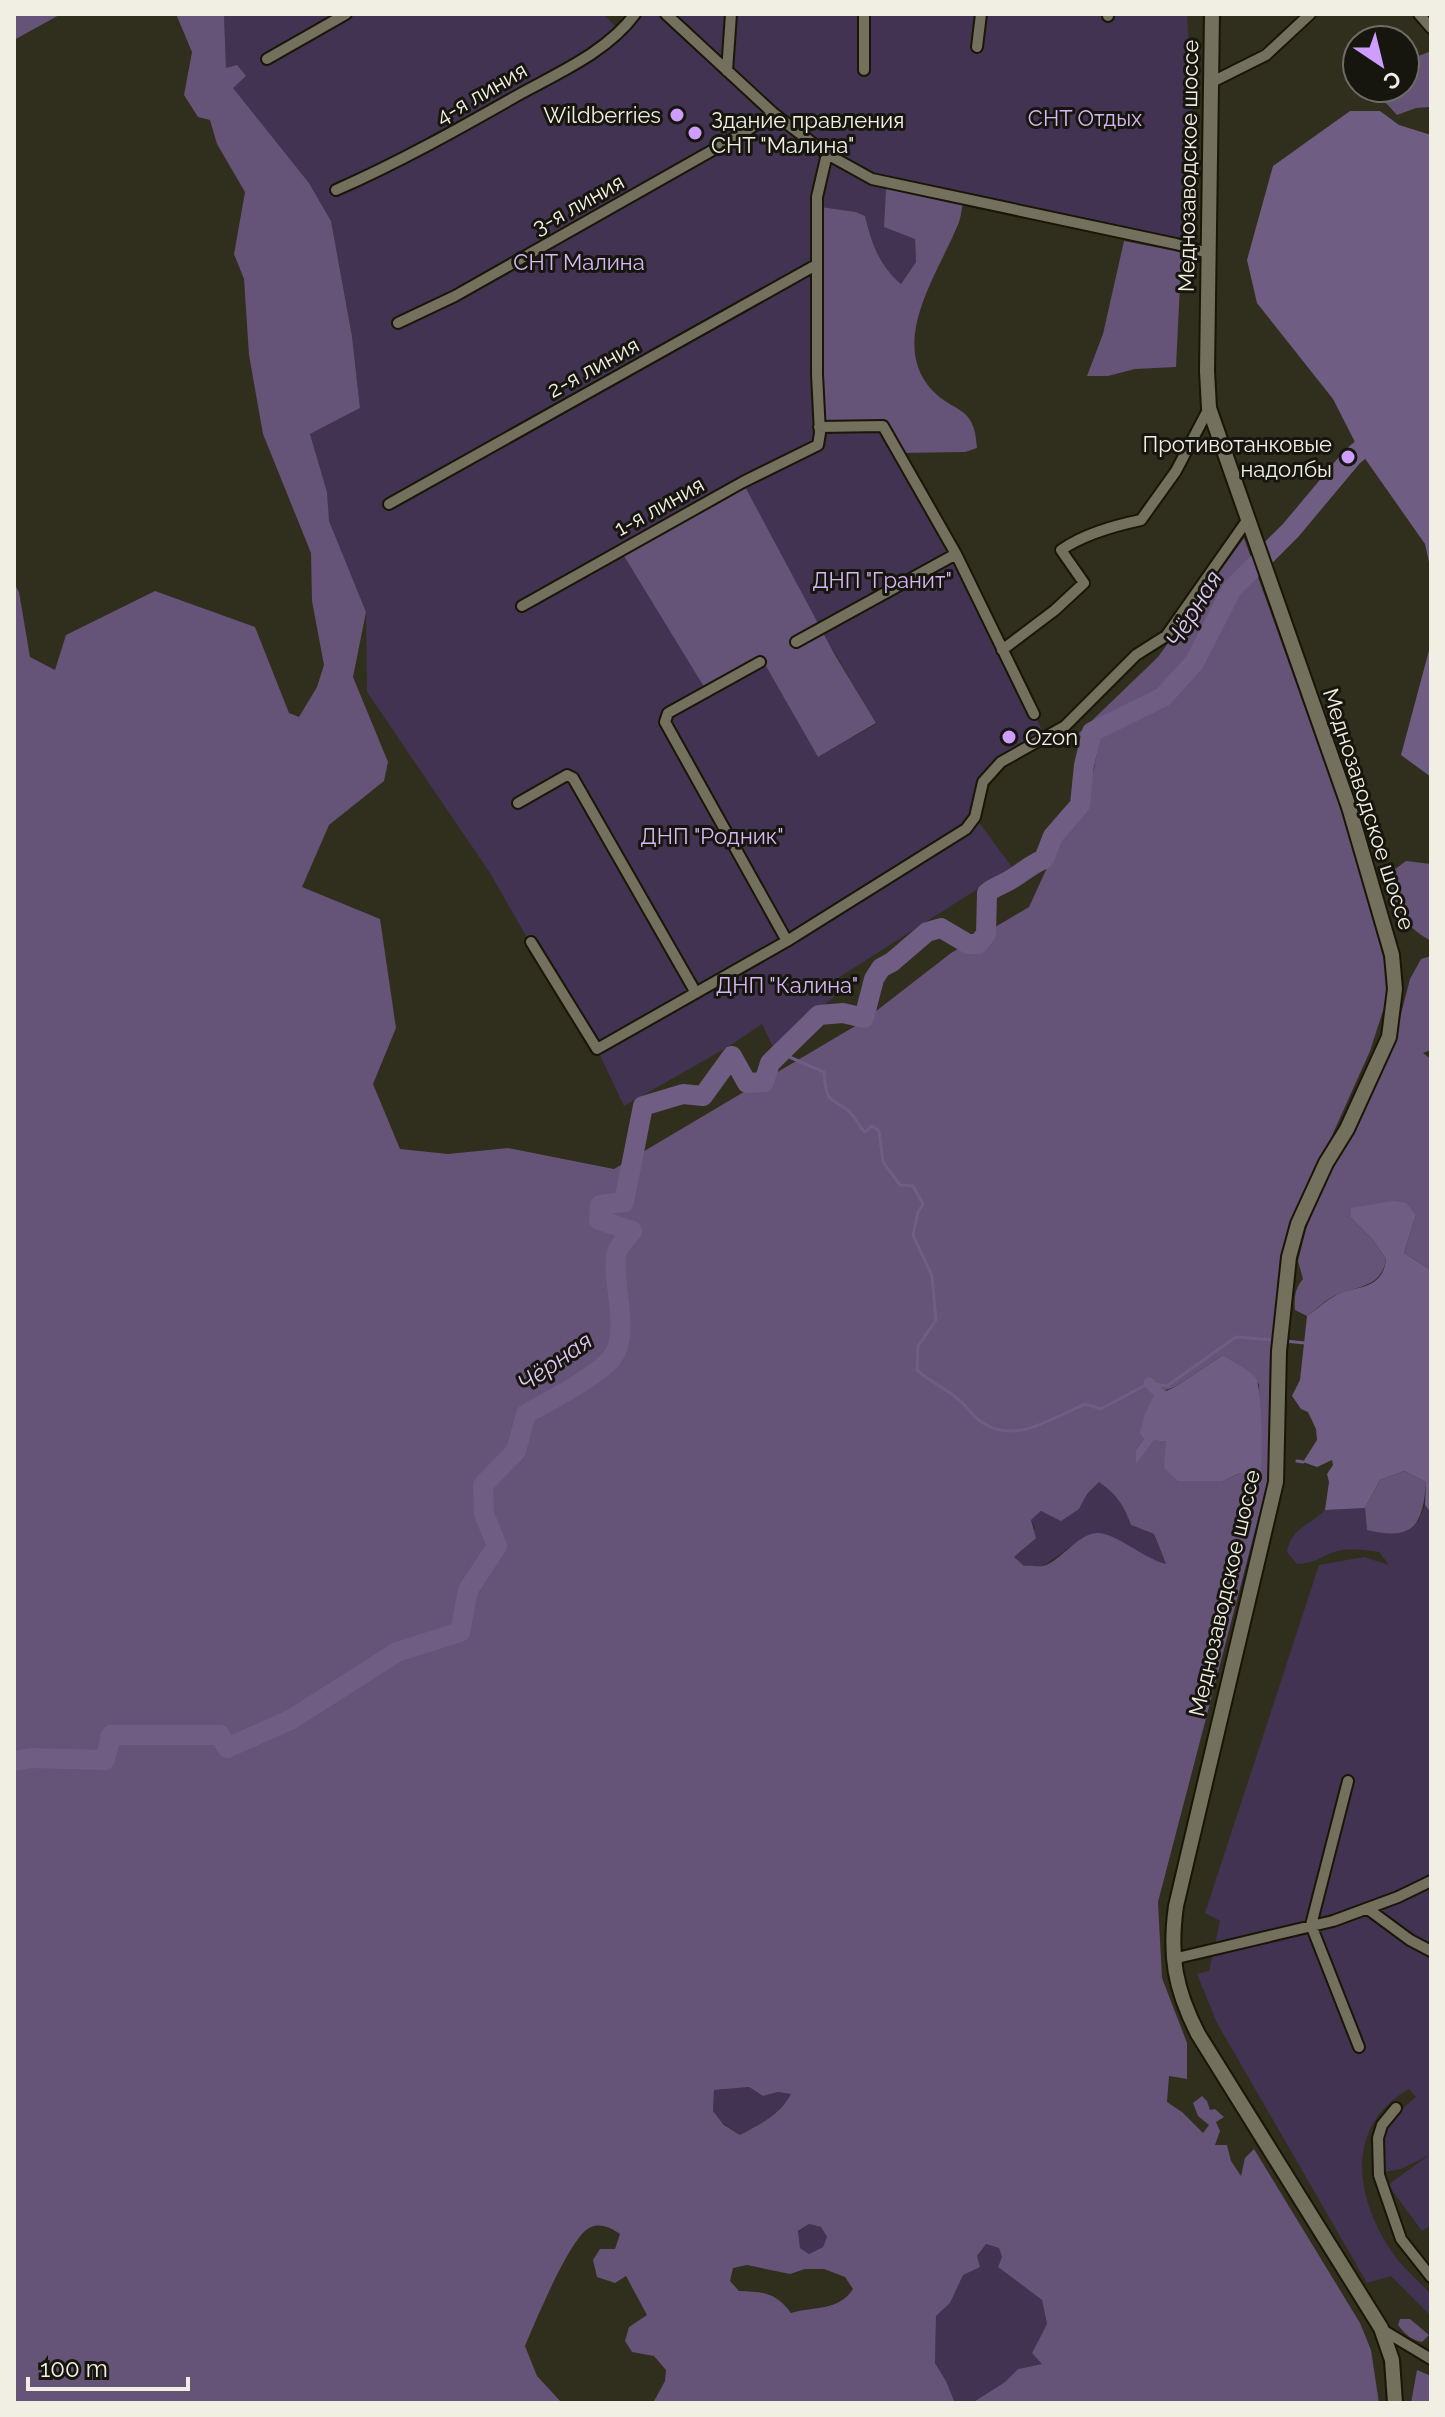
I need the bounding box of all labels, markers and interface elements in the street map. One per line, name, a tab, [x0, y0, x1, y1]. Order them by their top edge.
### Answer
north arrow	[1341, 24, 1421, 104]
street label: Меднозаводское шоссе	[1173, 39, 1203, 292]
street label: 4-я линия	[431, 56, 531, 130]
text: С	[1379, 65, 1406, 95]
place label: Wildberries	[543, 102, 661, 128]
park label: СНТ Отдых	[1028, 105, 1142, 131]
marker: Wildberries	[668, 106, 686, 124]
place label: Здание правления СНТ "Малина"	[711, 107, 904, 158]
marker: Здание правления СНТ "Малина"	[686, 124, 704, 142]
street label: 3-я линия	[528, 168, 628, 240]
park label: СНТ Малина	[513, 249, 645, 275]
street label: 2-я линия	[543, 331, 643, 403]
place label: Противотанковые надолбы	[1142, 431, 1332, 482]
marker: Противотанковые надолбы	[1339, 448, 1357, 466]
street label: 1-я линия	[610, 471, 708, 541]
water label: Чёрная	[1159, 565, 1228, 652]
park label: ДНП "Гранит"	[812, 567, 952, 593]
street label: Меднозаводское шоссе	[1318, 685, 1420, 933]
place label: Ozon	[1025, 724, 1078, 750]
marker: Ozon	[1000, 728, 1018, 746]
park label: ДНП "Родник"	[640, 823, 784, 849]
park label: ДНП "Калина"	[716, 972, 858, 998]
water label: Чёрная	[512, 1325, 598, 1398]
street label: Меднозаводское шоссе	[1183, 1467, 1265, 1719]
scale bar	[28, 2341, 188, 2391]
text: 100 m	[40, 2354, 108, 2383]

